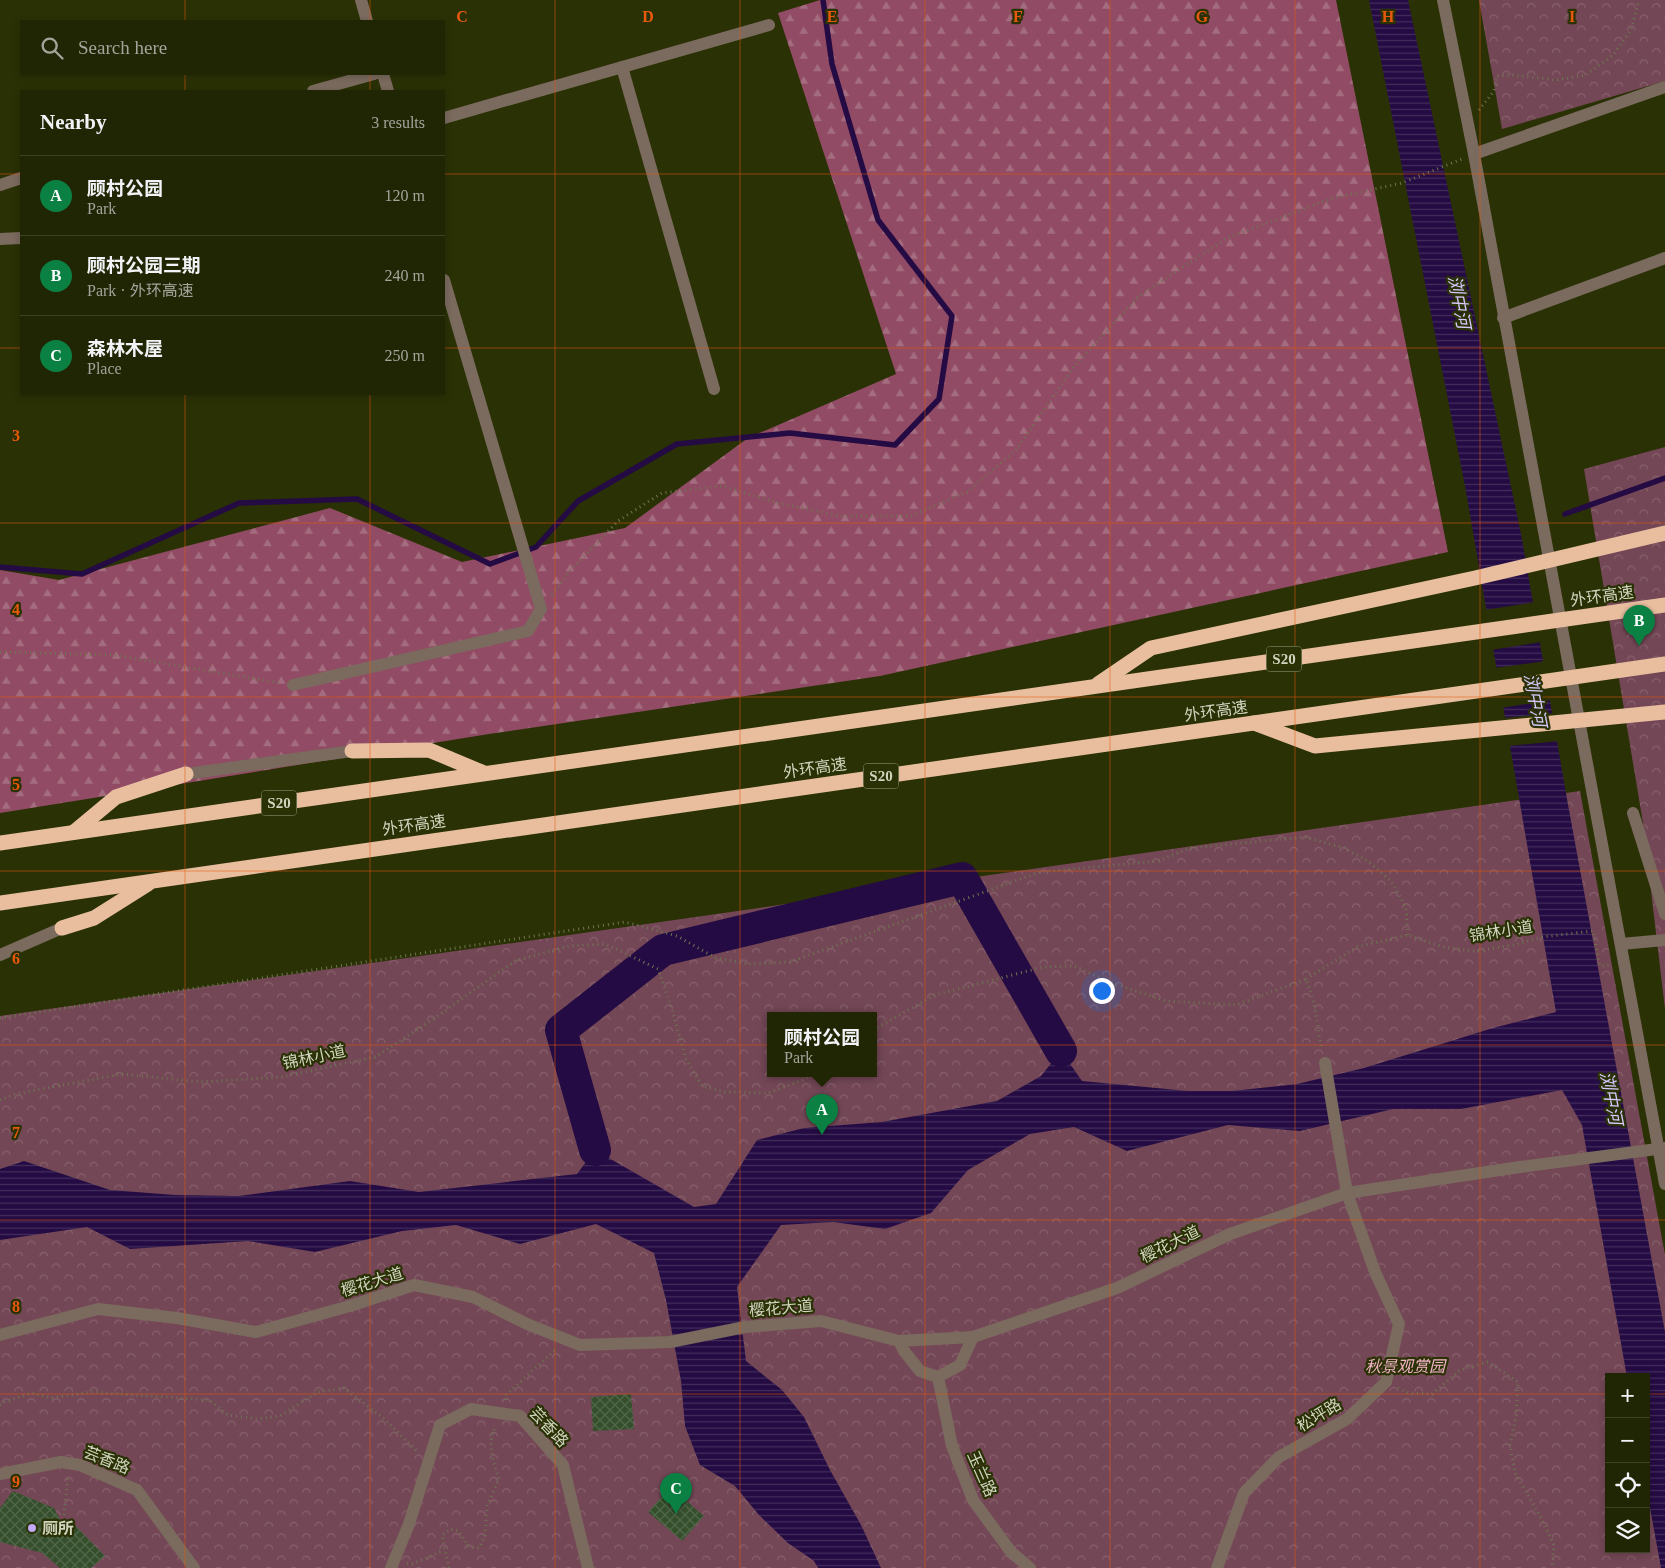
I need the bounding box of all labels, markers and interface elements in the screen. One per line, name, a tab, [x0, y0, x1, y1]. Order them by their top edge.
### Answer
text: C	[456, 8, 468, 25]
text: D	[642, 8, 654, 25]
text: E	[827, 8, 837, 25]
text: F	[1013, 8, 1023, 25]
text: G	[1196, 8, 1209, 25]
text: H	[1382, 8, 1395, 25]
text: I	[1569, 8, 1575, 25]
search box	[20, 20, 445, 75]
icon: search	[38, 34, 66, 62]
text: Search here	[78, 37, 167, 58]
text: Nearby	[40, 110, 107, 134]
text: 3 results	[371, 114, 425, 131]
text: 顾村公园	[87, 178, 163, 199]
text: A	[50, 187, 62, 204]
text: 120 m	[385, 187, 425, 204]
text: Park	[87, 200, 116, 217]
text: 顾村公园三期	[87, 255, 201, 276]
text: B	[51, 267, 61, 284]
text: 240 m	[385, 267, 425, 284]
water label: 浏中河	[1444, 274, 1475, 333]
text: Park · 外环高速	[87, 282, 194, 299]
text: 森林木屋	[87, 338, 163, 359]
text: C	[50, 347, 62, 364]
text: 250 m	[385, 347, 425, 364]
text: Place	[87, 360, 122, 377]
text: 3	[12, 427, 20, 444]
street label: 外环高速	[1569, 583, 1635, 609]
text: 4	[12, 601, 20, 618]
pin: B	[1623, 605, 1655, 646]
road number: S20	[1266, 646, 1302, 672]
water label: 浏中河	[1520, 672, 1551, 731]
street label: 外环高速	[1183, 698, 1249, 724]
street label: 外环高速	[782, 755, 848, 781]
road number: S20	[864, 764, 898, 788]
text: 5	[12, 776, 20, 793]
road number: S20	[262, 790, 296, 816]
street label: 外环高速	[381, 812, 447, 838]
street label: 锦林小道	[1468, 918, 1534, 944]
text: 6	[12, 950, 20, 967]
your location	[1089, 978, 1115, 1004]
popup	[767, 1012, 877, 1077]
text: 顾村公园	[784, 1027, 860, 1048]
street label: 锦林小道	[281, 1042, 347, 1072]
text: Park	[784, 1049, 813, 1066]
water label: 浏中河	[1596, 1070, 1627, 1129]
pin: A	[806, 1094, 838, 1135]
text: 7	[12, 1124, 20, 1141]
street label: 樱花大道	[1138, 1222, 1202, 1266]
street label: 樱花大道	[339, 1265, 405, 1299]
street label: 樱花大道	[748, 1297, 814, 1319]
text: 8	[12, 1298, 20, 1315]
park label: 秋景观赏园	[1365, 1358, 1447, 1375]
map controls	[1605, 1373, 1650, 1553]
button: +	[1605, 1373, 1650, 1418]
street label: 松坪路	[1294, 1395, 1344, 1435]
street label: 芸香路	[526, 1404, 572, 1450]
button: −	[1605, 1418, 1650, 1463]
street label: 芸香路	[82, 1443, 132, 1477]
street label: 玉兰路	[964, 1449, 1000, 1499]
button: locate	[1605, 1463, 1650, 1508]
text: 9	[12, 1473, 20, 1490]
pin: C	[660, 1473, 692, 1514]
button: layers	[1605, 1508, 1650, 1553]
place label: 厕所	[42, 1520, 74, 1537]
marker: 厕所	[26, 1522, 38, 1534]

